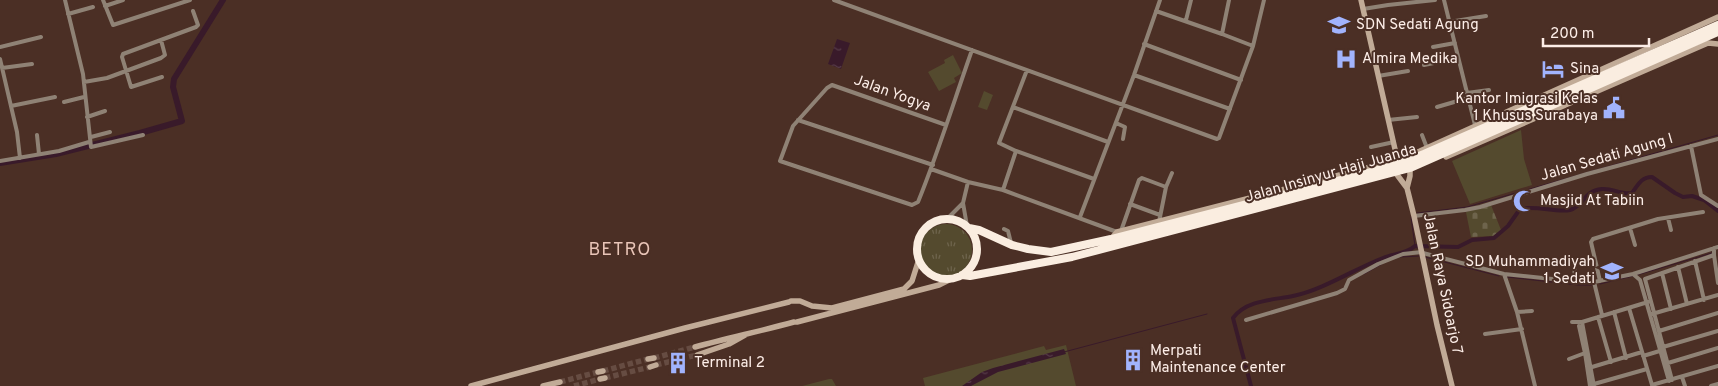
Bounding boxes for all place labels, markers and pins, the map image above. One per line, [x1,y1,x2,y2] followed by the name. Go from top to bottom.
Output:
[1326,12,1352,38] school or university icon: SDN Sedati Agung
[1356,16,1479,35] place label: SDN Sedati Agung
[1333,46,1359,72] hospital icon: Almira Medika
[1362,50,1458,69] place label: Almira Medika
[1540,56,1566,82] hotel icon: Sina
[1570,60,1599,79] place label: Sina
[1455,90,1598,126] place label: Kantor Imigrasi Kelas 1 Khusus Surabaya
[1601,95,1627,121] public building icon: Kantor Imigrasi Kelas 1 Khusus Surabaya
[1511,188,1537,214] mosque icon: Masjid At Tabiin
[1540,192,1644,211] place label: Masjid At Tabiin
[1465,253,1595,289] place label: SD Muhammadiyah 1 Sedati
[1599,258,1625,284] school or university icon: SD Muhammadiyah 1 Sedati
[1150,342,1286,378] place label: Merpati Maintenance Center
[1120,347,1146,373] building icon: Merpati Maintenance Center
[665,350,691,376] building icon: Terminal 2
[694,354,765,373] place label: Terminal 2

